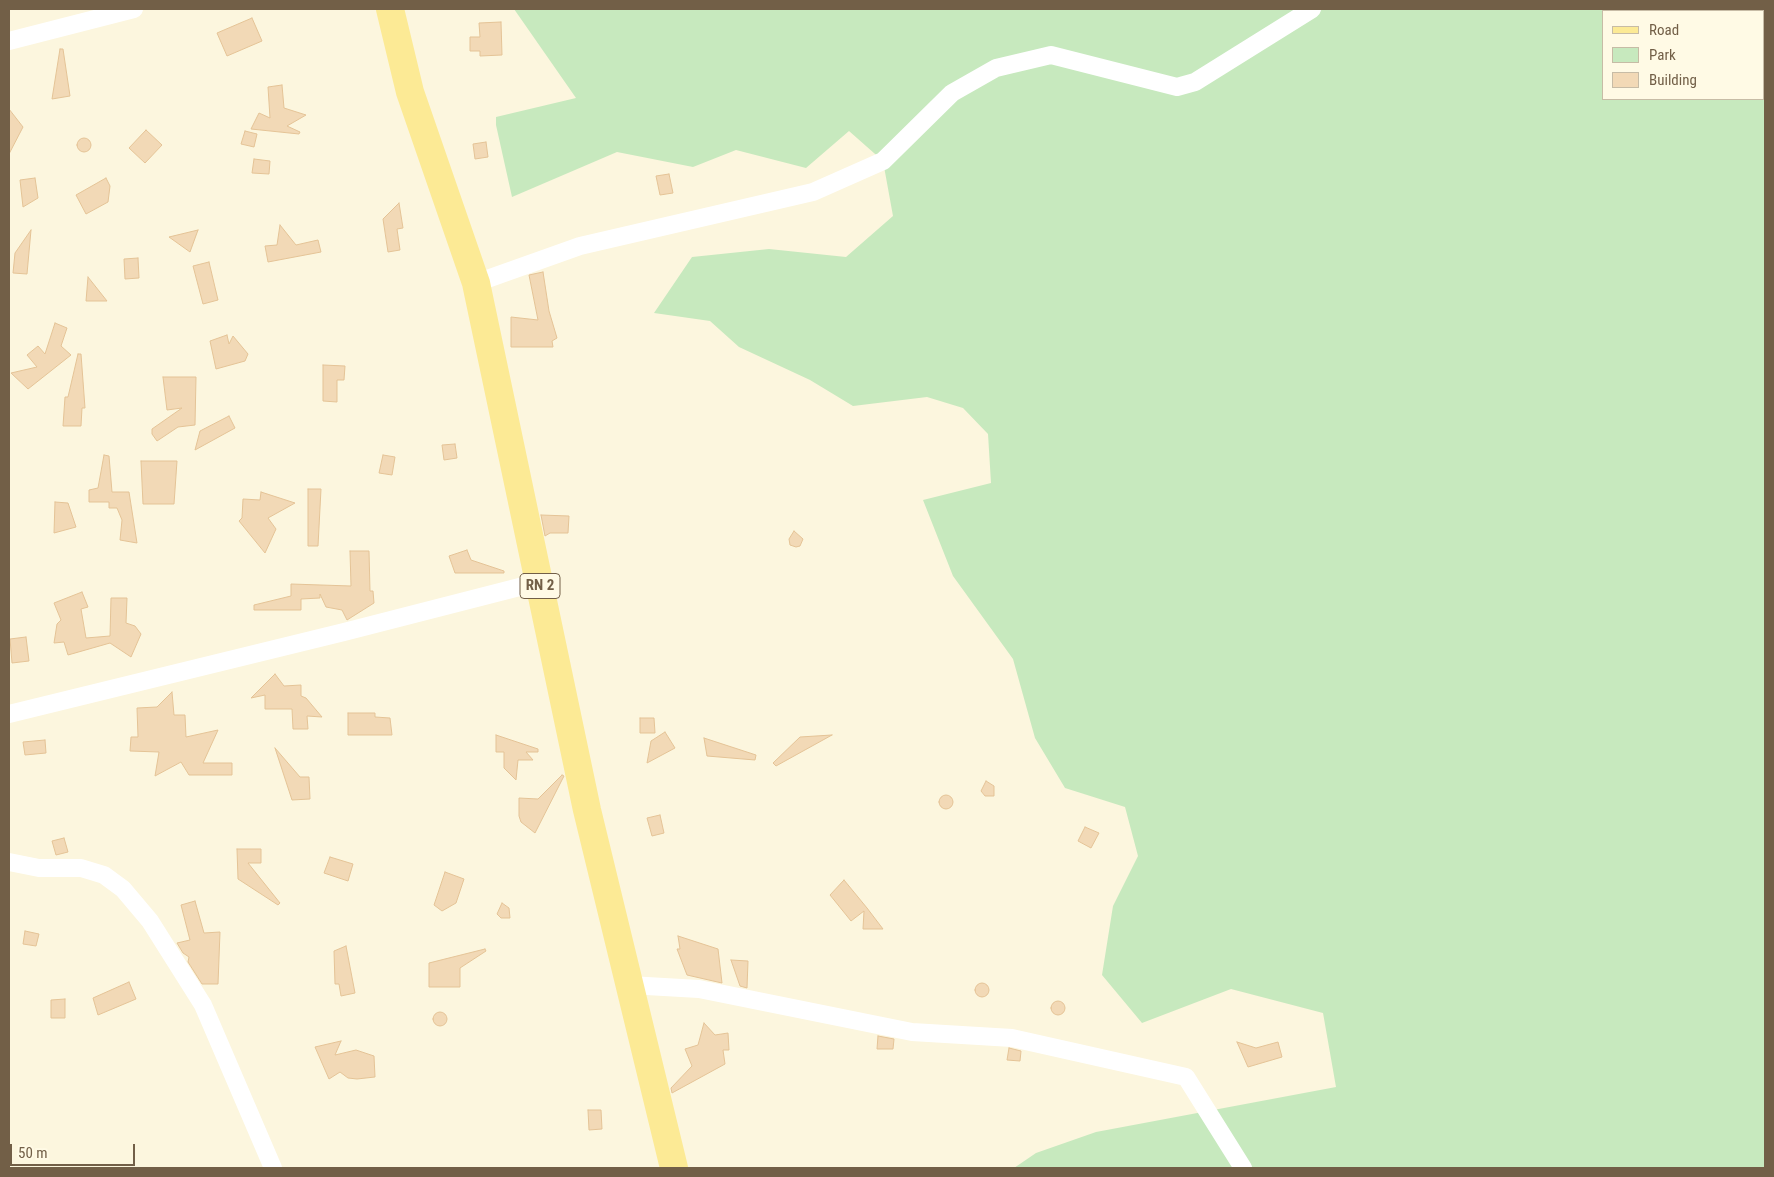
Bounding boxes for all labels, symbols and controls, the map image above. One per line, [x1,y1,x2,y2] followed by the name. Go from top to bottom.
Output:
[1602,10,1764,100] legend
[1649,21,1679,39] text: Road
[1649,46,1676,64] text: Park
[1649,71,1697,89] text: Building
[520,574,560,598] road number: RN 2
[12,1134,138,1166] scale bar
[18,1144,48,1162] text: 50 m

